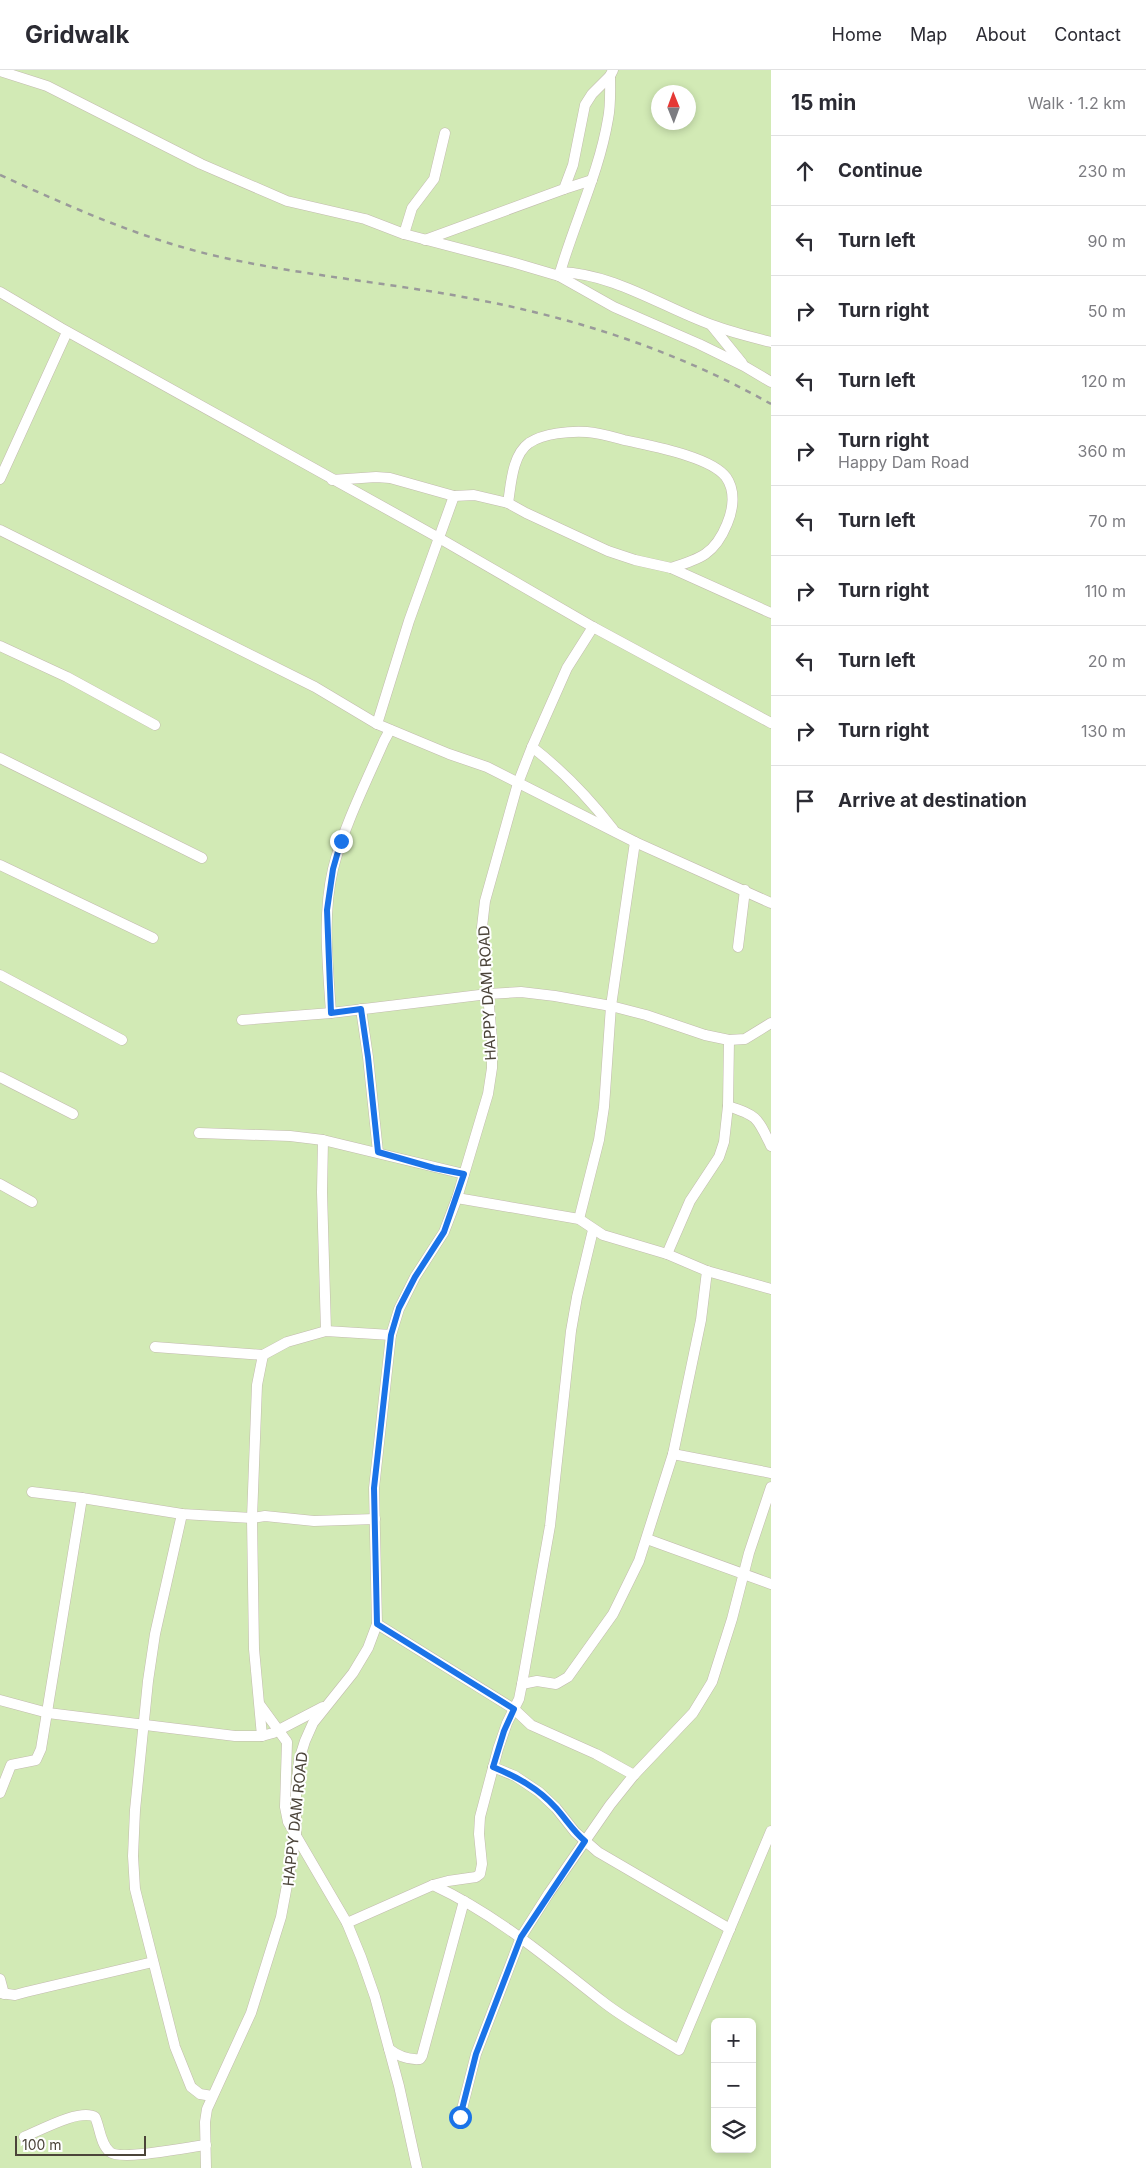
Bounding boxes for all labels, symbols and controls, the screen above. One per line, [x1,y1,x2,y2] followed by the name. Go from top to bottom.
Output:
[25,20,129,49] text: Gridwalk
[832,24,882,45] text: Home
[910,24,947,45] text: Map
[975,24,1026,45] text: About
[1054,24,1121,45] text: Contact
[651,85,696,130] north arrow
[791,90,856,115] text: 15 min
[1028,93,1126,113] text: Walk · 1.2 km
[791,157,819,185] icon: ahead
[838,159,923,182] text: Continue
[1078,161,1126,181] text: 230 m
[791,227,819,255] icon: left
[838,229,916,252] text: Turn left
[1087,231,1126,251] text: 90 m
[791,297,819,325] icon: right
[838,299,929,322] text: Turn right
[1088,301,1126,321] text: 50 m
[791,367,819,395] icon: left
[838,369,916,392] text: Turn left
[1081,371,1126,391] text: 120 m
[838,429,929,452] text: Turn right
[791,437,819,465] icon: right
[1078,441,1126,461] text: 360 m
[838,452,969,472] text: Happy Dam Road
[791,507,819,535] icon: left
[838,509,916,532] text: Turn left
[1089,511,1126,531] text: 70 m
[791,577,819,605] icon: right
[838,579,929,602] text: Turn right
[1084,581,1126,601] text: 110 m
[791,647,819,675] icon: left
[838,649,916,672] text: Turn left
[1088,651,1126,671] text: 20 m
[791,717,819,745] icon: right
[838,719,929,742] text: Turn right
[1081,721,1126,741] text: 130 m
[791,787,819,815] icon: arrive
[838,789,1027,812] text: Arrive at destination
[330,830,353,853] route end
[474,925,500,1061] street label: HAPPY DAM ROAD
[278,1751,312,1887] street label: HAPPY DAM ROAD
[711,2018,756,2153] map controls
[711,2018,756,2063] button: +
[711,2063,756,2108] button: −
[449,2106,472,2129] route start
[711,2108,756,2153] button: layers
[15,2133,146,2156] scale bar
[22,2136,62,2153] text: 100 m

